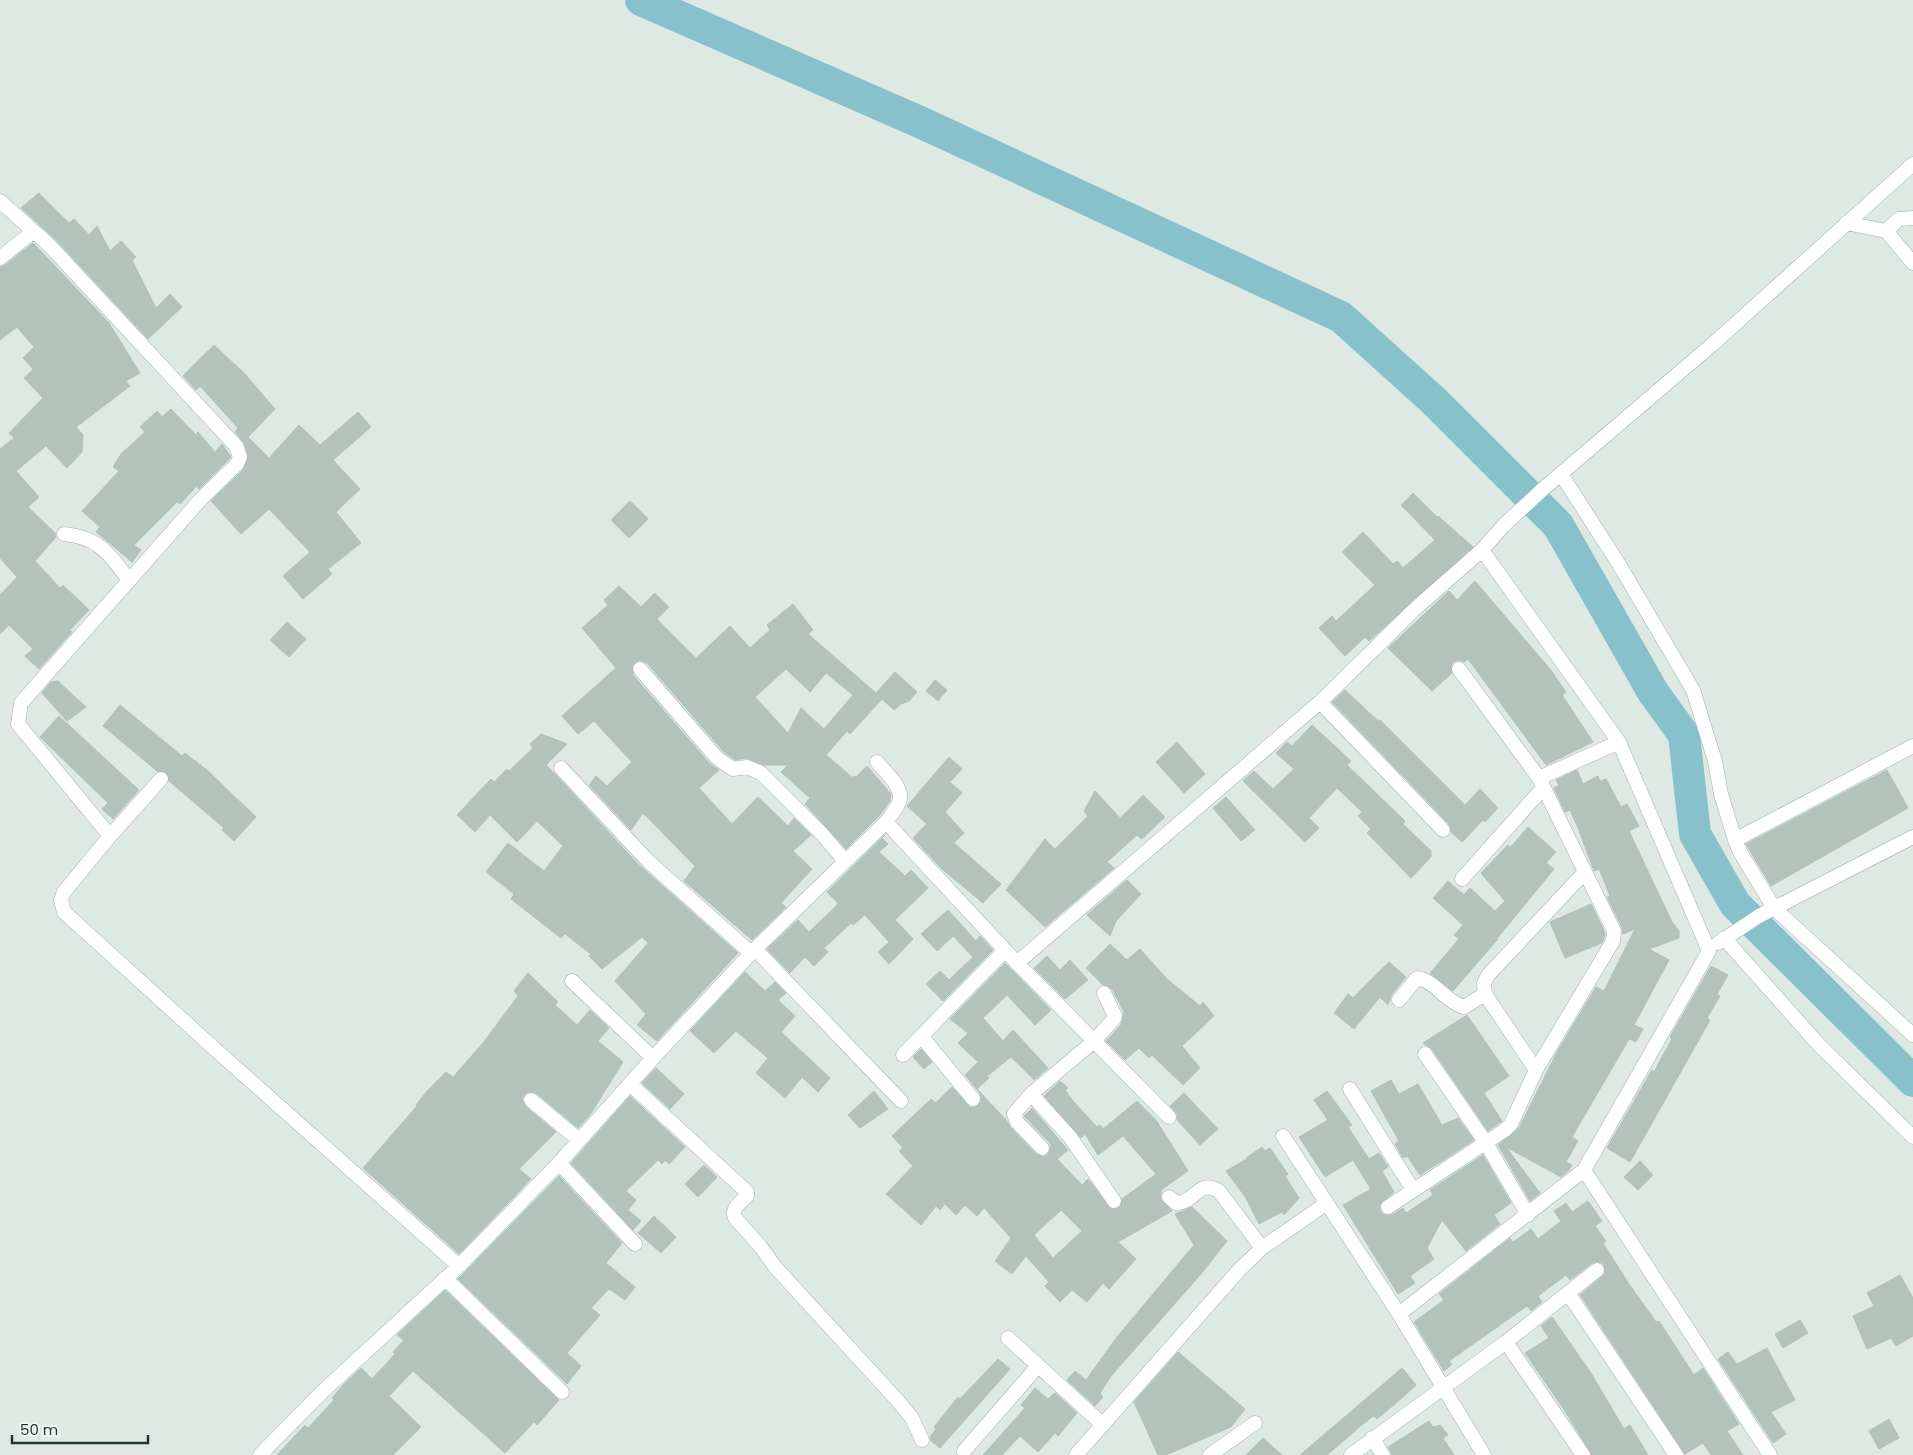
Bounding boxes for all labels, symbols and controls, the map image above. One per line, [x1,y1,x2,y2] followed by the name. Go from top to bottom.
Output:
[12,1412,149,1444] scale bar
[20,1419,58,1440] text: 50 m

